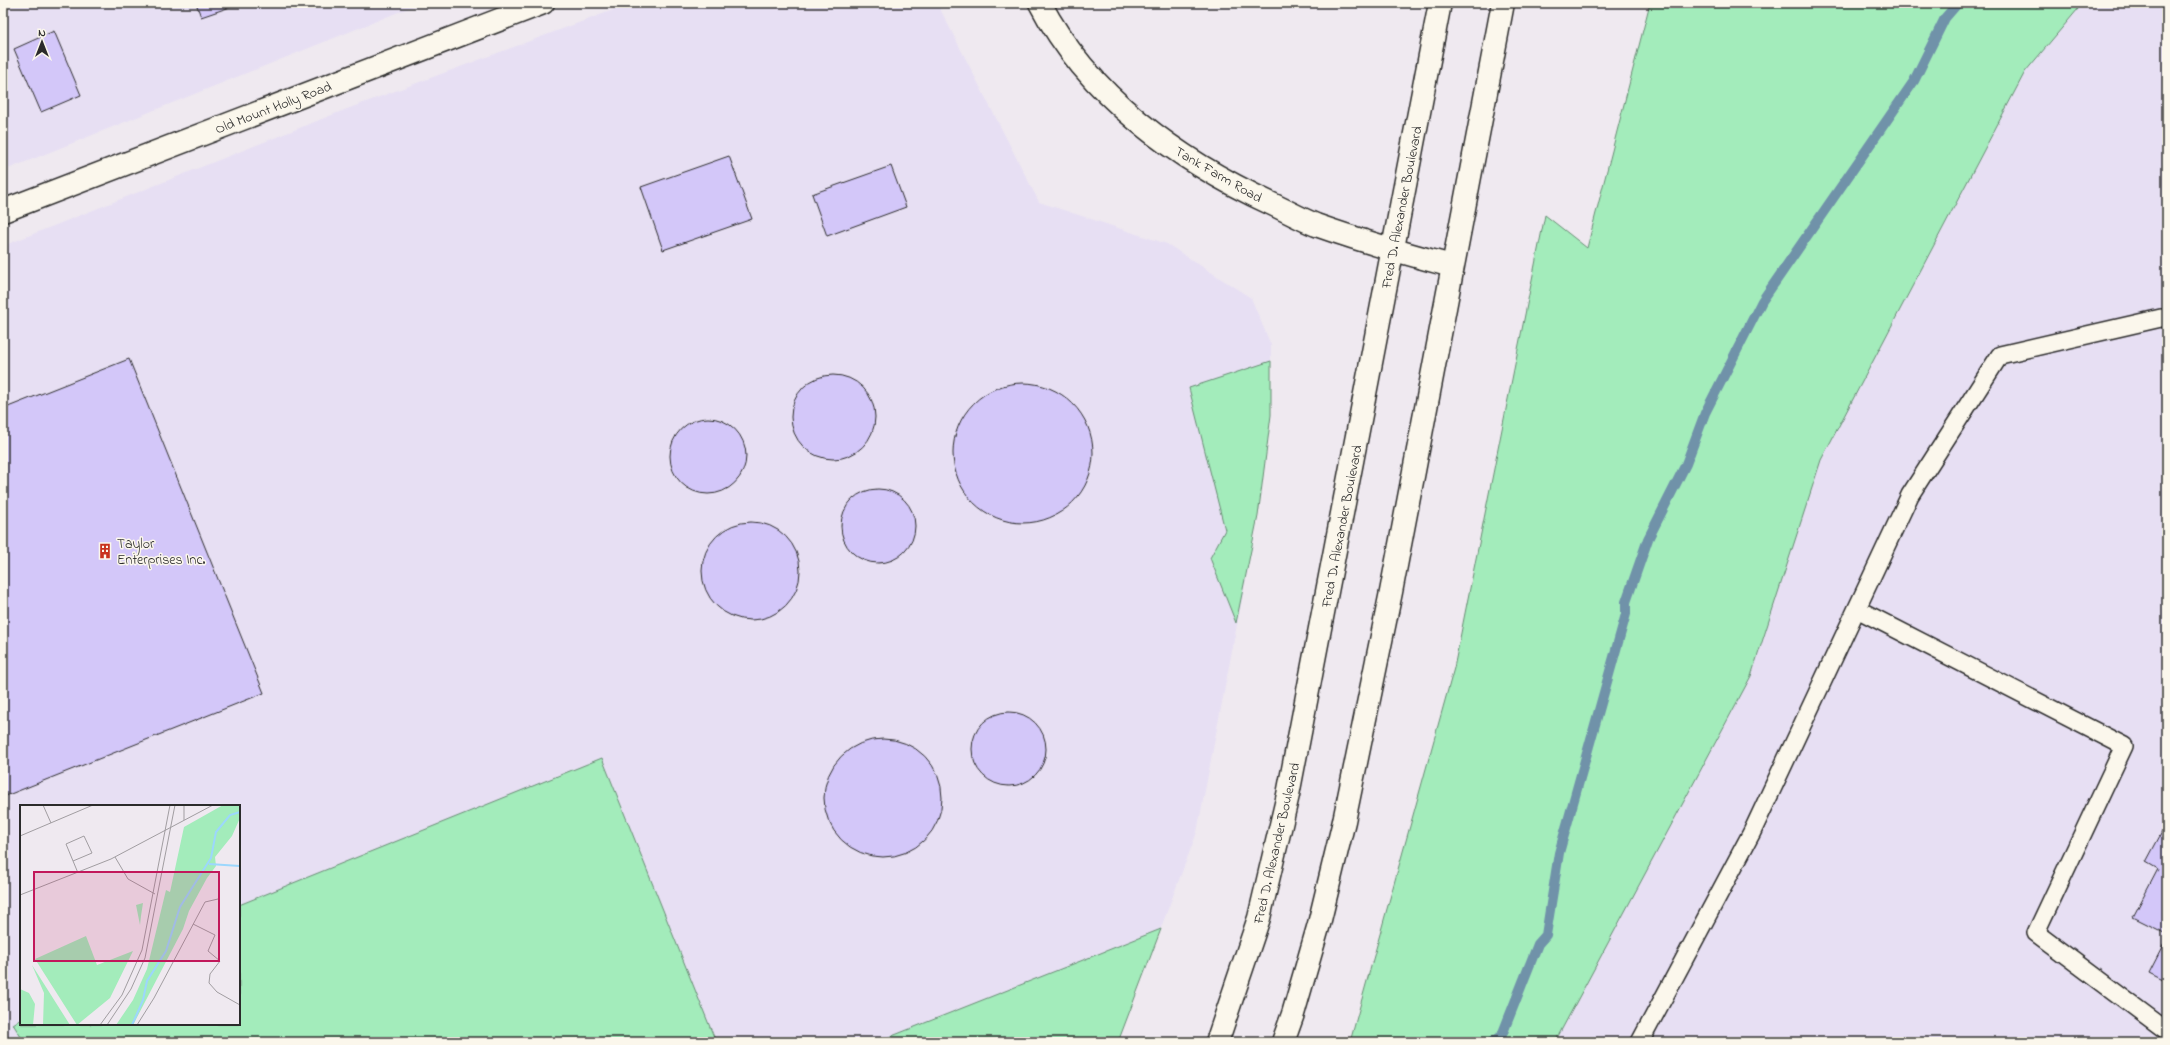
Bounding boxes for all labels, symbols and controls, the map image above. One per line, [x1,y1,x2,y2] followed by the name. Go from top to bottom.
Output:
[22,22,62,62] north arrow
[38,25,46,41] text: N
[212,76,335,141] street label: Old Mount Holly Road
[1376,124,1429,291] street label: Fred D. Alexander Boulevard
[1171,142,1266,209] street label: Tank Farm Road
[1316,443,1369,610] street label: Fred D. Alexander Boulevard
[117,534,206,571] place label: Taylor Enterprises Inc.
[96,542,114,560] building icon: Taylor Enterprises Inc.
[1248,760,1306,927] street label: Fred D. Alexander Boulevard
[20,805,240,1025] inset map

